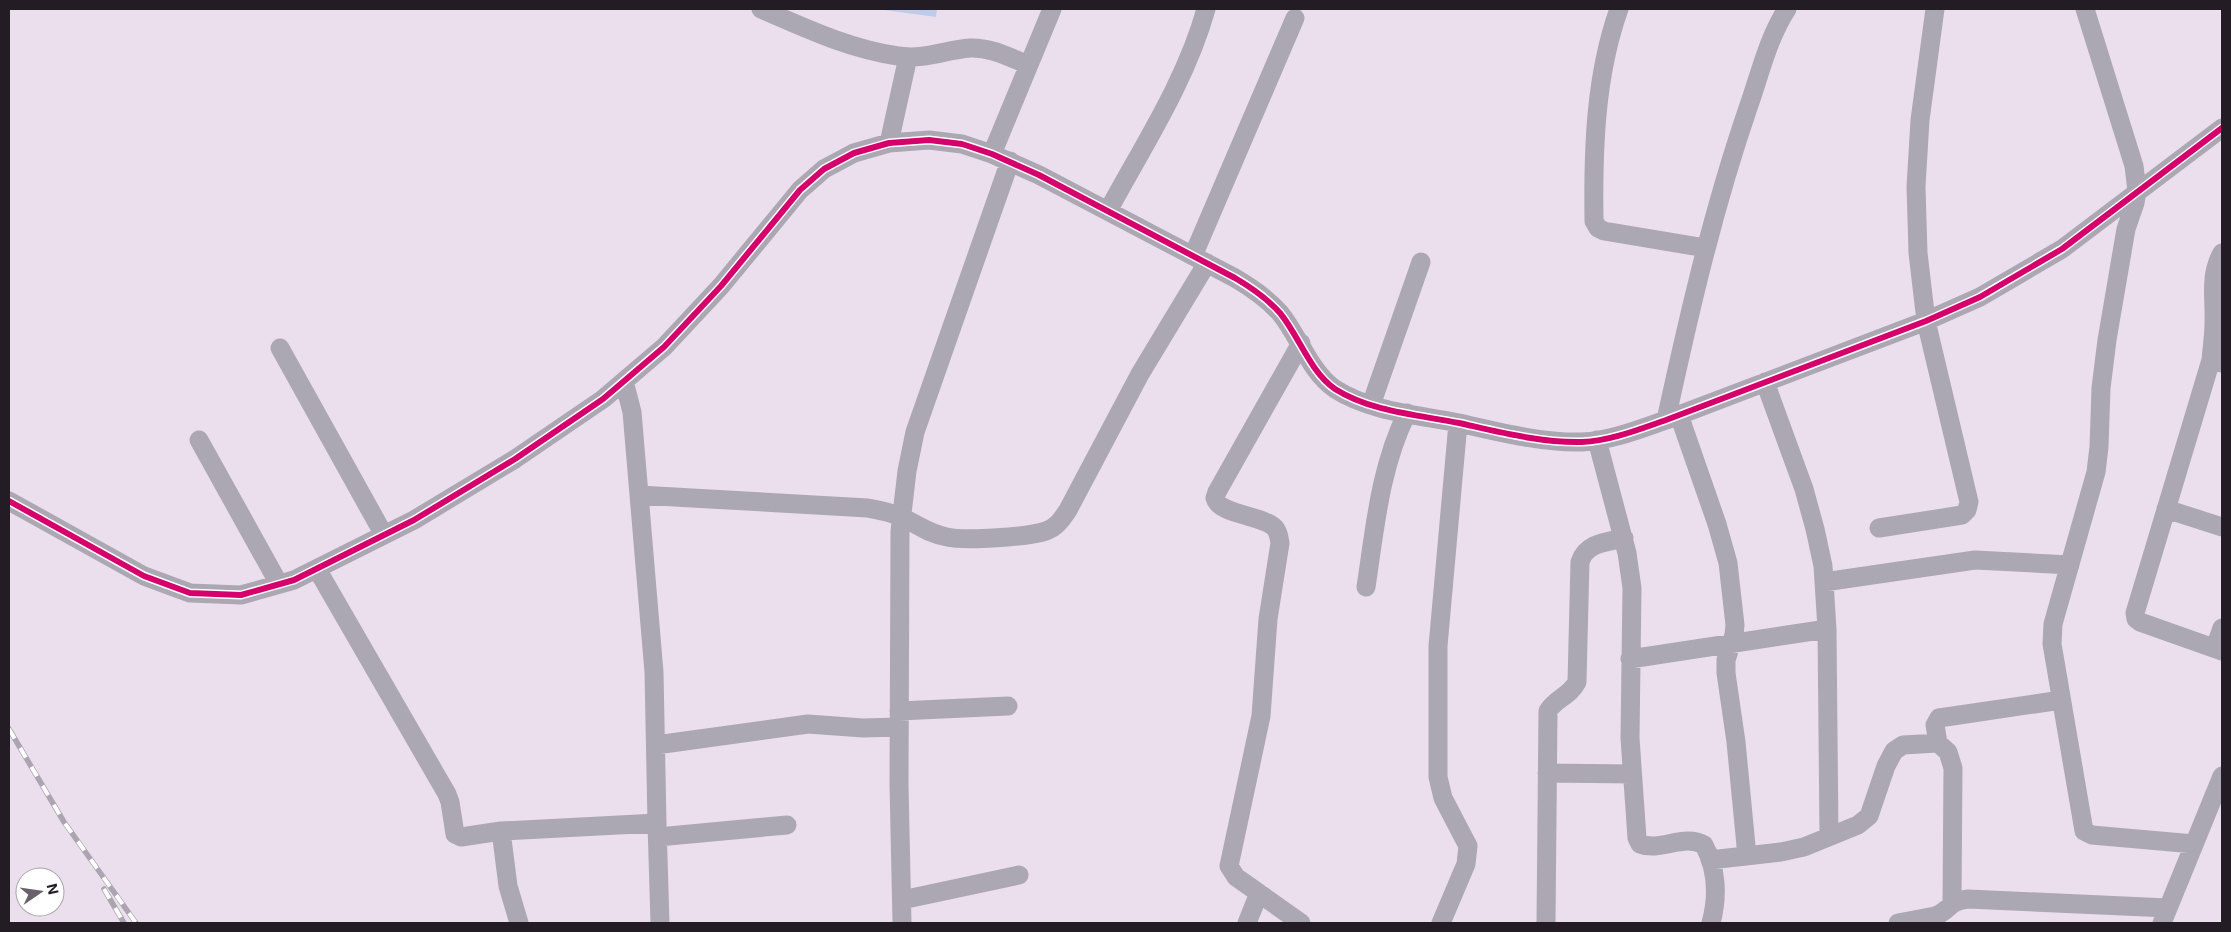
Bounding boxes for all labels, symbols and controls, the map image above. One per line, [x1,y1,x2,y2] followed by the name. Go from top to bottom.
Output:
[15,867,65,917] north arrow
[44,882,63,896] text: N

